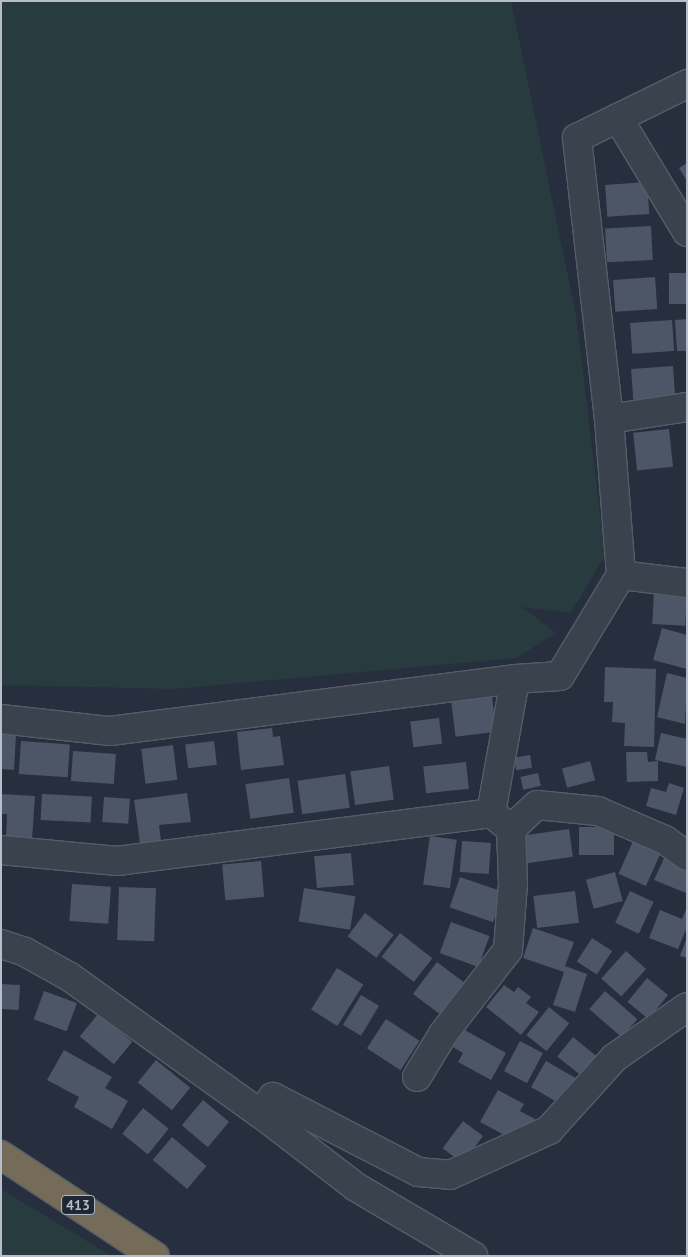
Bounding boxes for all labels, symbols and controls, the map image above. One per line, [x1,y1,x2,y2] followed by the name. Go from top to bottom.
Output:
[60,1194,96,1216] road number: 413

